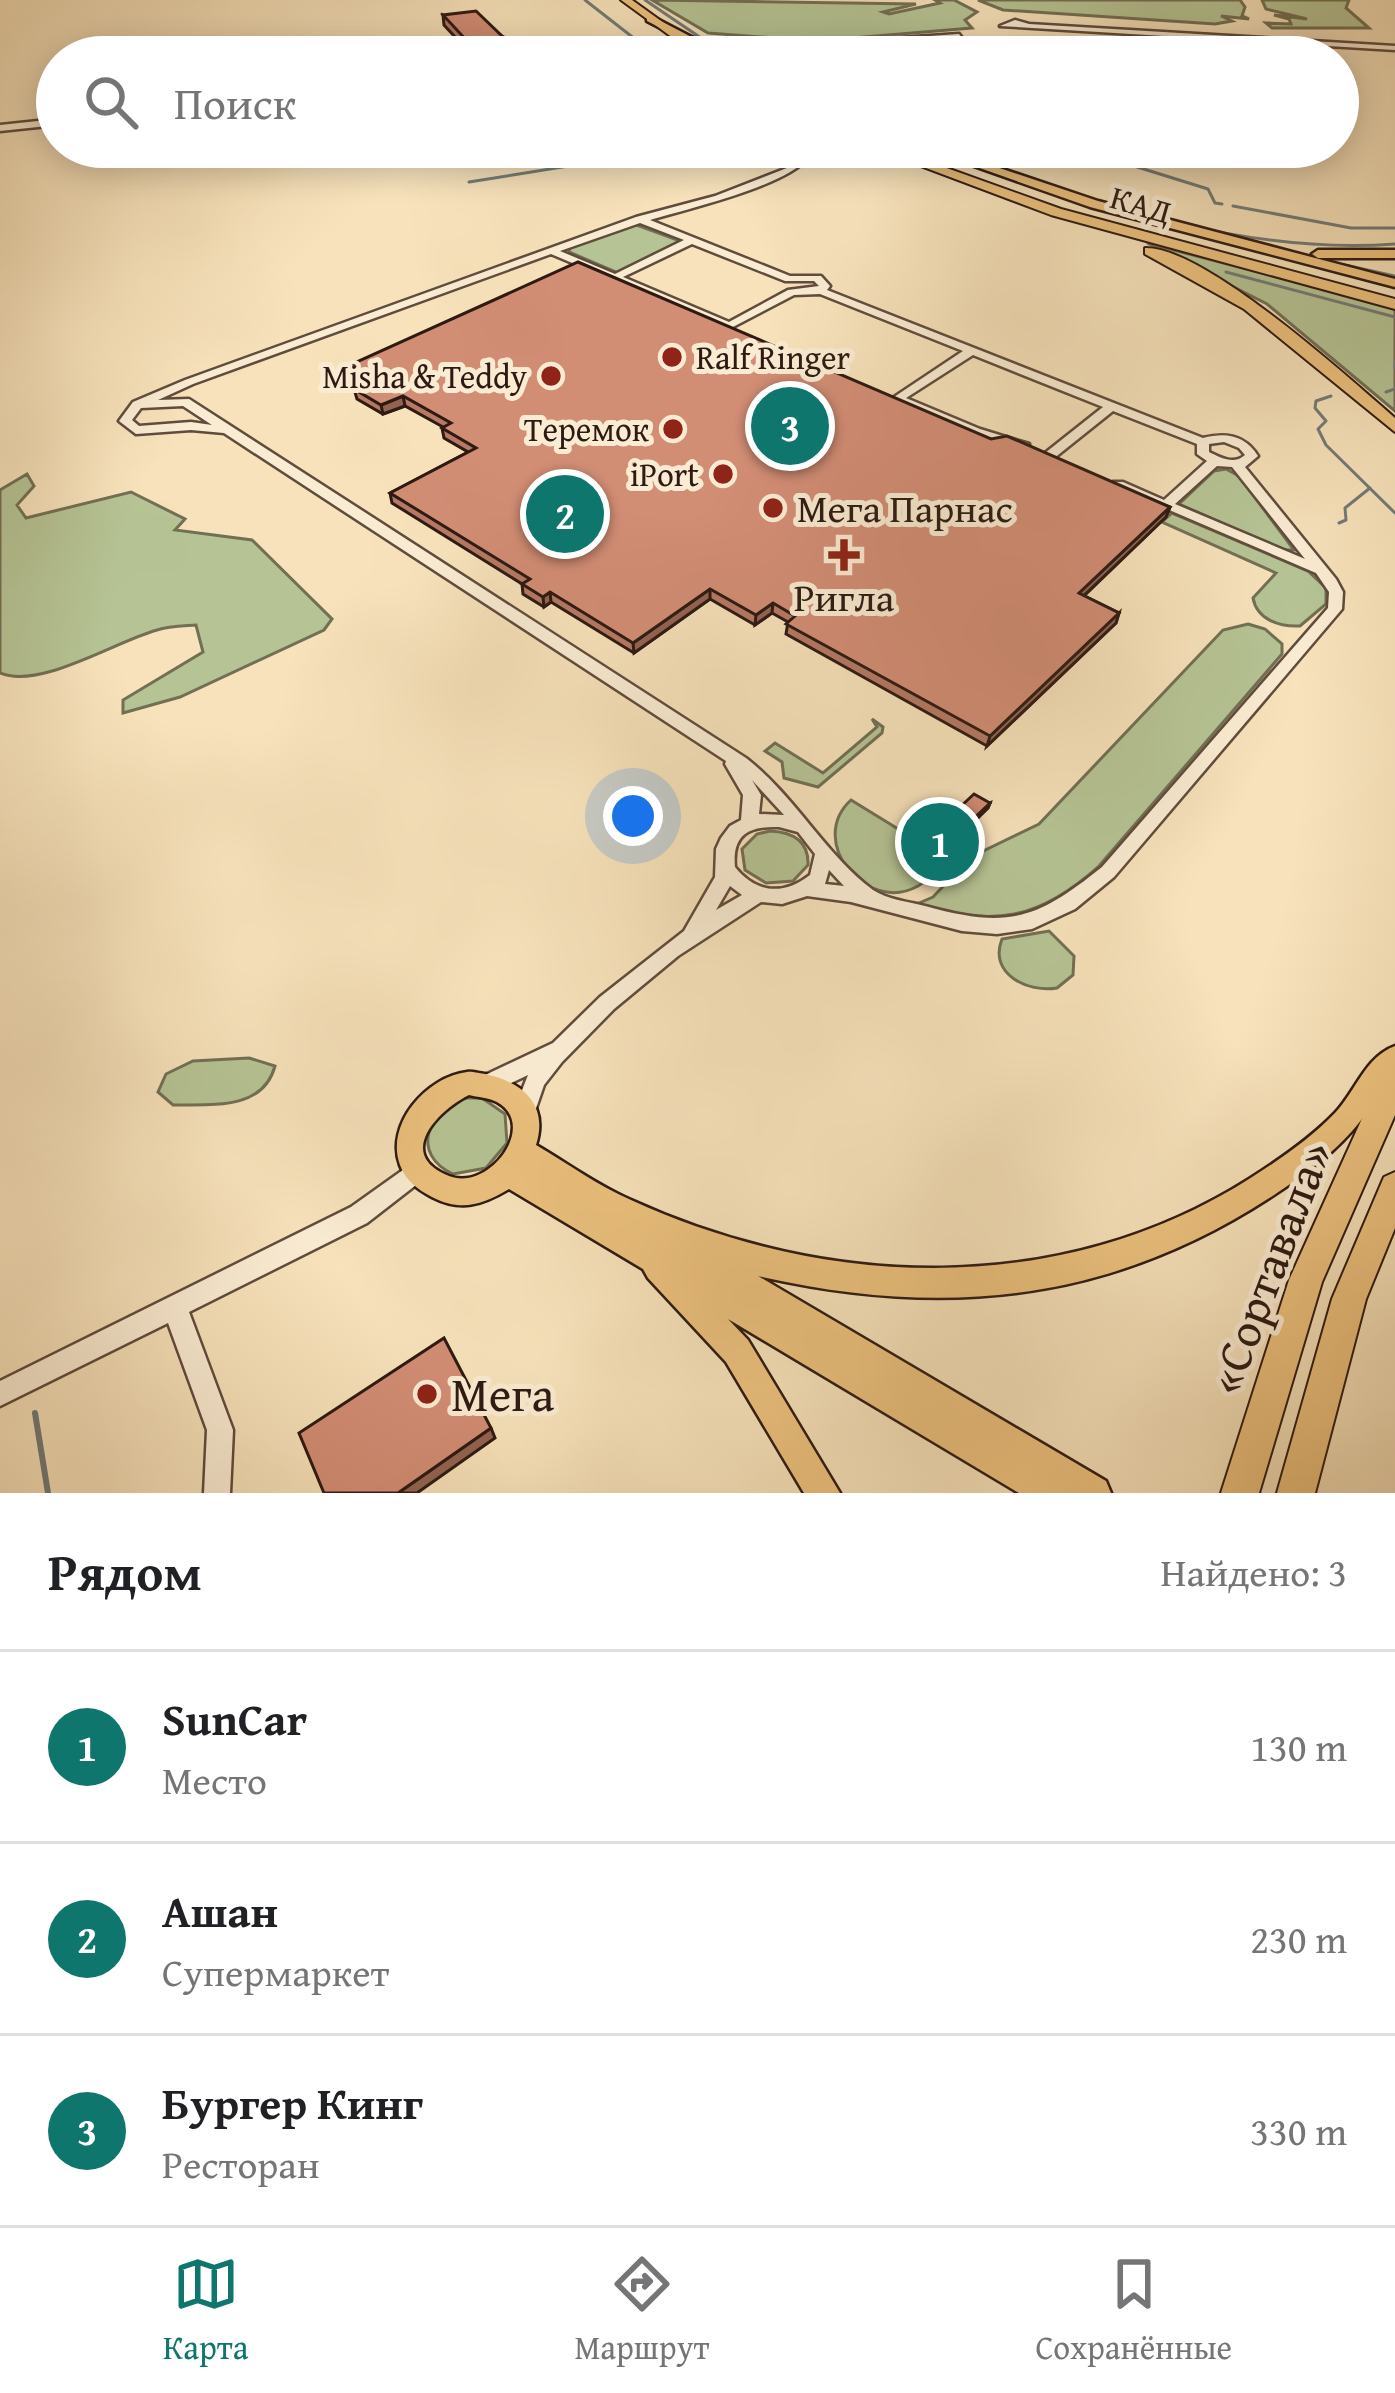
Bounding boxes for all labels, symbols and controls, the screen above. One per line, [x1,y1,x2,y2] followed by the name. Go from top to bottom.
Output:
[36,36,1359,168] search box
[78,69,144,135] icon: search
[174,70,296,135] text: Поиск
[1105,172,1177,236] street label: КАД
[696,333,850,381] place label: Ralf Ringer
[659,344,685,370] marker: Ralf Ringer
[322,352,528,400] place label: Misha & Teddy
[538,363,564,389] marker: Misha & Teddy
[751,381,829,471] pin: 3
[524,405,650,453] place label: Теремок
[660,416,686,442] marker: Теремок
[630,450,699,498] place label: iPort
[710,461,736,487] marker: iPort
[526,469,604,559] pin: 2
[797,479,1013,536] place label: Мега Парнас
[760,495,786,521] marker: Мега Парнас
[831,542,857,568] marker: Ригла
[794,568,895,625] place label: Ригла
[603,786,663,846] your location
[901,797,979,887] pin: 1
[1188,1130,1349,1404] street label: «Сортавала»
[451,1358,555,1429] place label: Мега
[414,1381,440,1407] marker: Мега
[48,1534,202,1609] text: Рядом
[1160,1543,1347,1600] text: Найдено: 3
[162,1686,307,1751] text: SunCar
[77,1718,97,1775] text: 1
[1250,1718,1347,1775] text: 130 m
[162,1751,267,1808] text: Место
[162,1878,278,1943] text: Ашан
[77,1910,97,1967] text: 2
[1250,1910,1347,1967] text: 230 m
[162,1943,389,2000] text: Супермаркет
[162,2070,423,2135] text: Бургер Кинг
[77,2102,97,2159] text: 3
[1250,2102,1347,2159] text: 330 m
[162,2135,320,2192] text: Ресторан
[163,2251,248,2371] tab: Карта
[574,2251,709,2371] tab: Маршрут
[1035,2251,1232,2371] tab: Сохранённые

